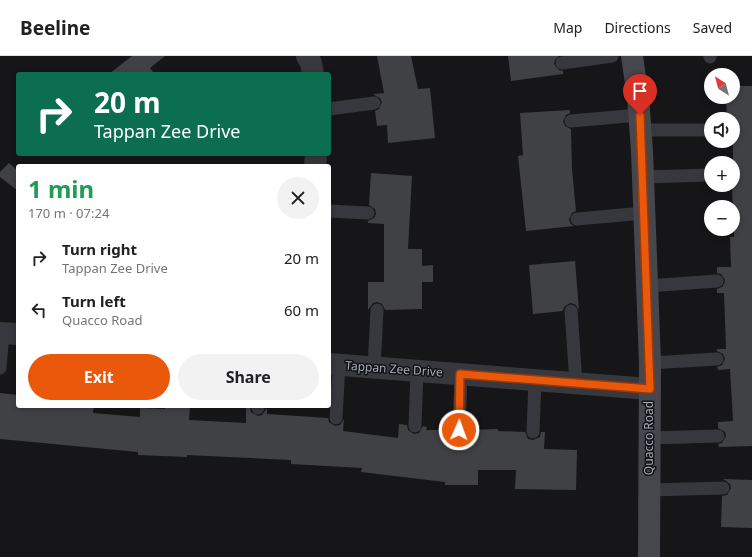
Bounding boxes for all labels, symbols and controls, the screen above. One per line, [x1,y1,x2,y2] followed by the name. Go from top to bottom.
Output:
[20,15,90,41] text: Beeline
[553,18,582,37] text: Map
[604,18,671,37] text: Directions
[693,18,732,37] text: Saved
[704,68,740,104] north arrow
[704,68,740,236] map controls
[623,74,657,115] pin
[629,80,651,102] icon: arrive
[94,83,161,121] text: 20 m
[28,88,80,140] icon: right
[704,112,740,148] button: sound
[94,119,241,143] text: Tappan Zee Drive
[704,156,740,192] button: +
[28,172,94,205] text: 1 min
[277,177,319,219] button: close
[704,200,740,236] button: −
[28,204,109,222] text: 170 m · 07:24
[62,239,137,259] text: Turn right
[28,247,50,269] icon: right
[284,248,319,268] text: 20 m
[62,259,168,277] text: Tappan Zee Drive
[62,291,126,311] text: Turn left
[28,299,50,321] icon: left
[284,300,319,320] text: 60 m
[62,311,142,329] text: Quacco Road
[28,354,170,400] button: Exit
[178,354,319,400] button: Share
[345,357,444,380] street label: Tappan Zee Drive
[640,401,657,475] street label: Quacco Road
[438,409,480,451] position arrow

